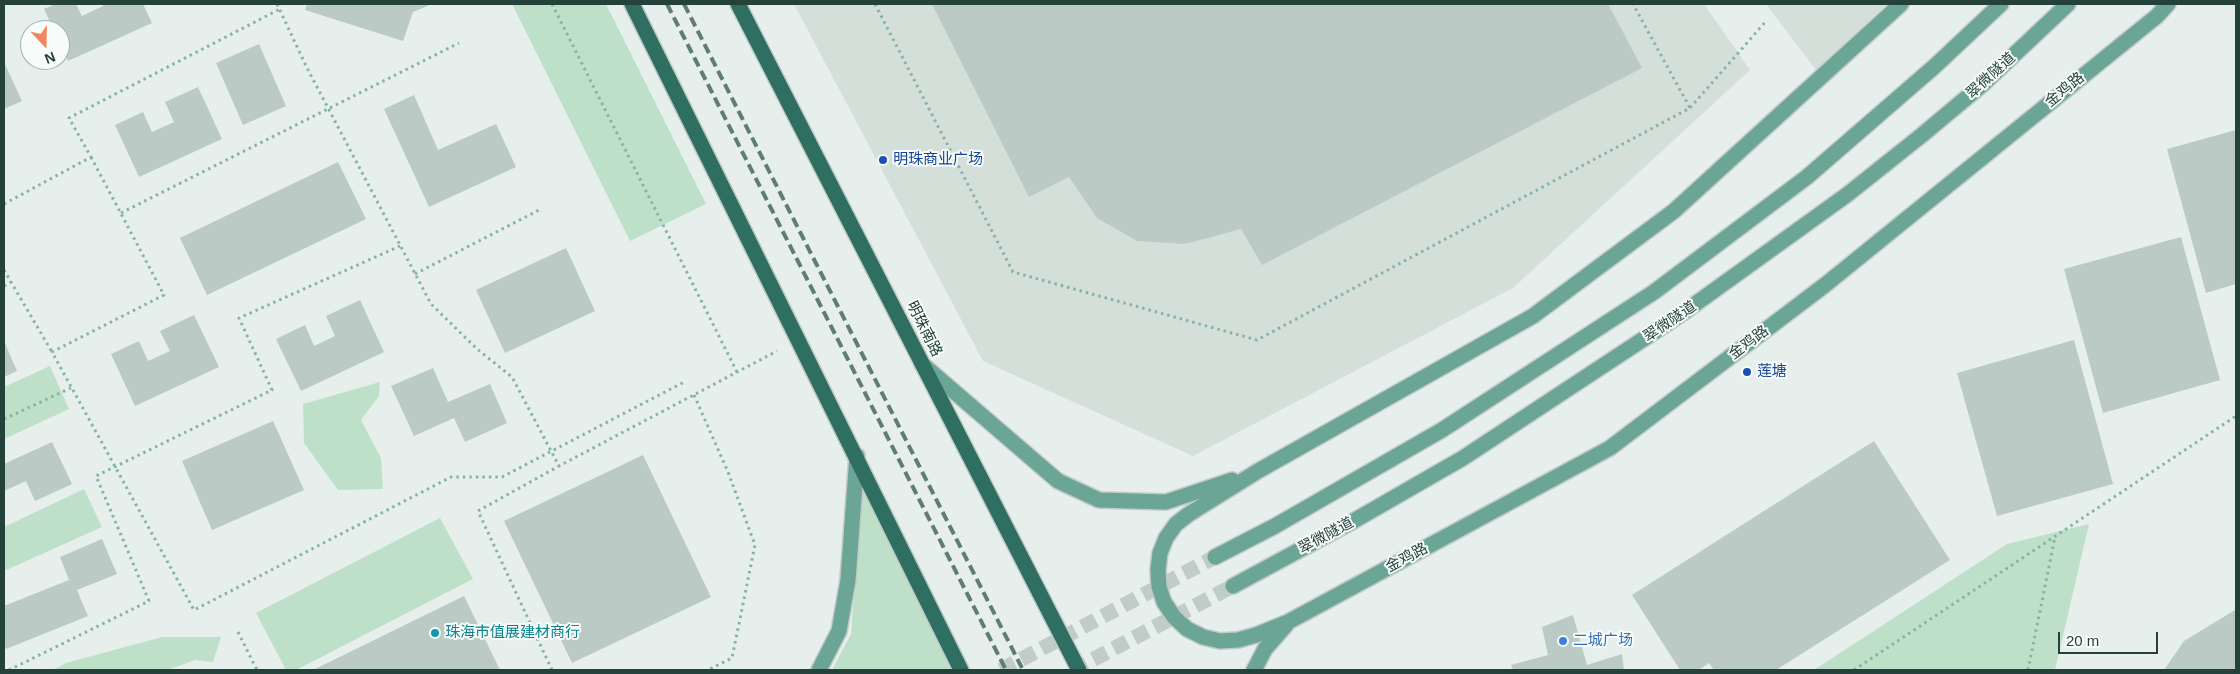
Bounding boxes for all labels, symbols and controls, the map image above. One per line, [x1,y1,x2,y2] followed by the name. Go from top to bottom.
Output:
[20,20,70,70] north arrow
[42,49,58,67] text: N
[1963,49,2019,103] street label: 翠微隧道
[2042,69,2088,111] street label: 金鸡路
[893,151,983,169] place label: 明珠商业广场
[877,154,889,166] marker: 明珠商业广场
[902,298,946,360] street label: 明珠南路
[1640,298,1700,346] street label: 翠微隧道
[1726,322,1772,364] street label: 金鸡路
[1757,363,1787,381] place label: 莲塘
[1741,366,1753,378] marker: 莲塘
[1295,514,1357,558] street label: 翠微隧道
[1383,539,1431,577] street label: 金鸡路
[2060,622,2160,654] scale bar
[445,624,580,642] place label: 珠海市值展建材商行
[429,627,441,639] marker: 珠海市值展建材商行
[1573,632,1633,650] place label: 二城广场
[2066,632,2099,649] text: 20 m
[1557,635,1569,647] marker: 二城广场

